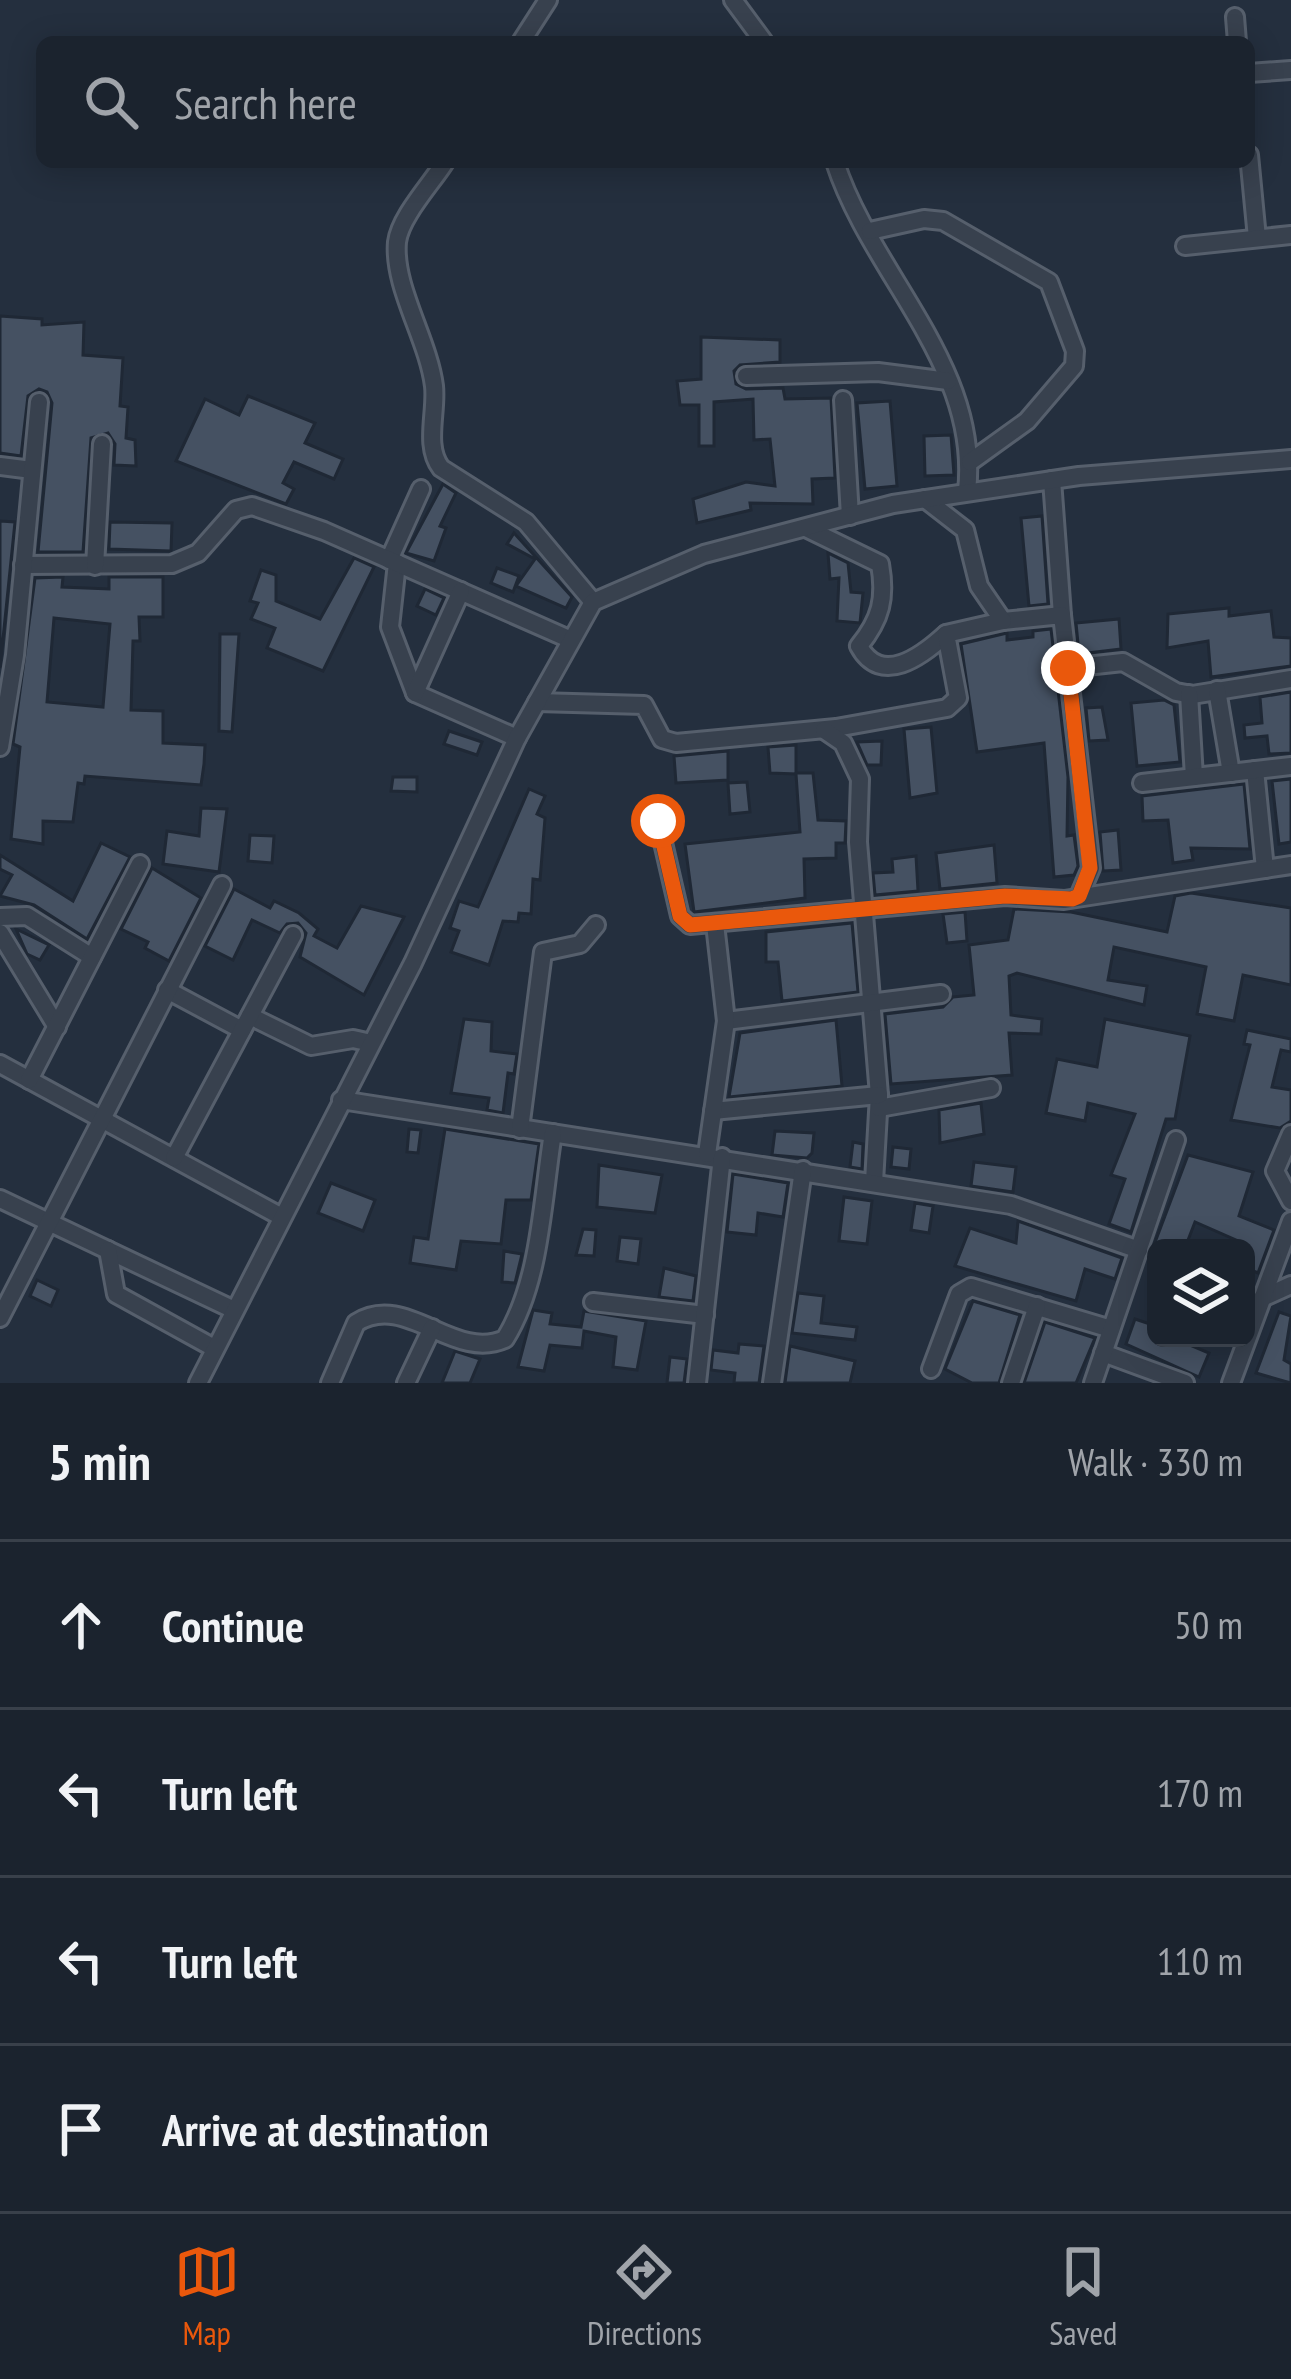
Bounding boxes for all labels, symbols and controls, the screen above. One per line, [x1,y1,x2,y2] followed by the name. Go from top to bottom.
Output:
[36,36,1255,168] search box
[78,69,144,135] icon: search
[174,73,357,131] text: Search here
[1041,641,1095,695] route end
[631,794,685,848] route start
[1147,1239,1255,1347] map controls
[1147,1239,1255,1347] button: layers
[48,1428,151,1494] text: 5 min
[1068,1436,1243,1487] text: Walk · 330 m
[48,1592,114,1658] icon: ahead
[162,1596,304,1654] text: Continue
[1174,1599,1243,1650] text: 50 m
[48,1760,114,1826] icon: left
[162,1764,297,1822] text: Turn left
[1157,1767,1243,1818] text: 170 m
[48,1928,114,1994] icon: left
[162,1932,297,1990] text: Turn left
[1157,1935,1243,1986] text: 110 m
[48,2096,114,2162] icon: arrive
[162,2100,489,2158] text: Arrive at destination
[174,2239,240,2354] tab: Map
[587,2239,702,2354] tab: Directions
[1049,2239,1117,2354] tab: Saved

